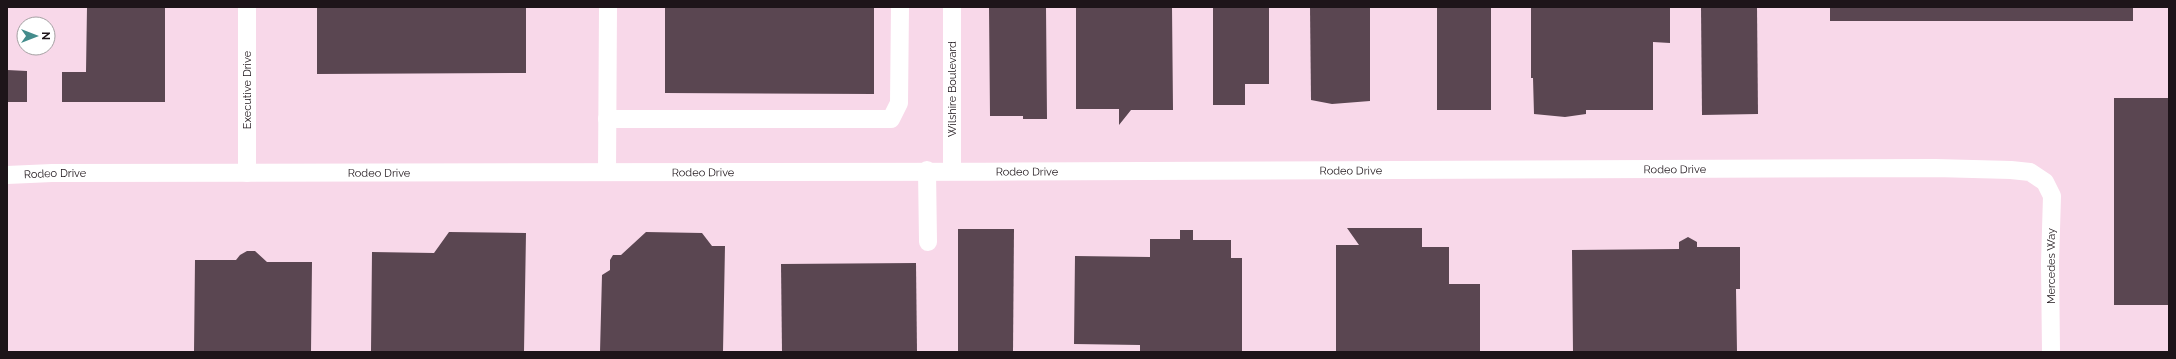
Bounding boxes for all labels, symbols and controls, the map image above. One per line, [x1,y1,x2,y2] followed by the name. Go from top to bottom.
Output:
[16,16,56,56] north arrow
[39,32,52,40] text: N
[946,41,959,137] street label: Wilshire Boulevard
[241,50,254,129] street label: Executive Drive
[1644,163,1707,176] street label: Rodeo Drive
[1320,164,1383,177] street label: Rodeo Drive
[996,165,1059,178] street label: Rodeo Drive
[23,166,87,181] street label: Rodeo Drive
[348,166,411,179] street label: Rodeo Drive
[672,166,735,179] street label: Rodeo Drive
[2045,228,2058,304] street label: Mercedes Way

